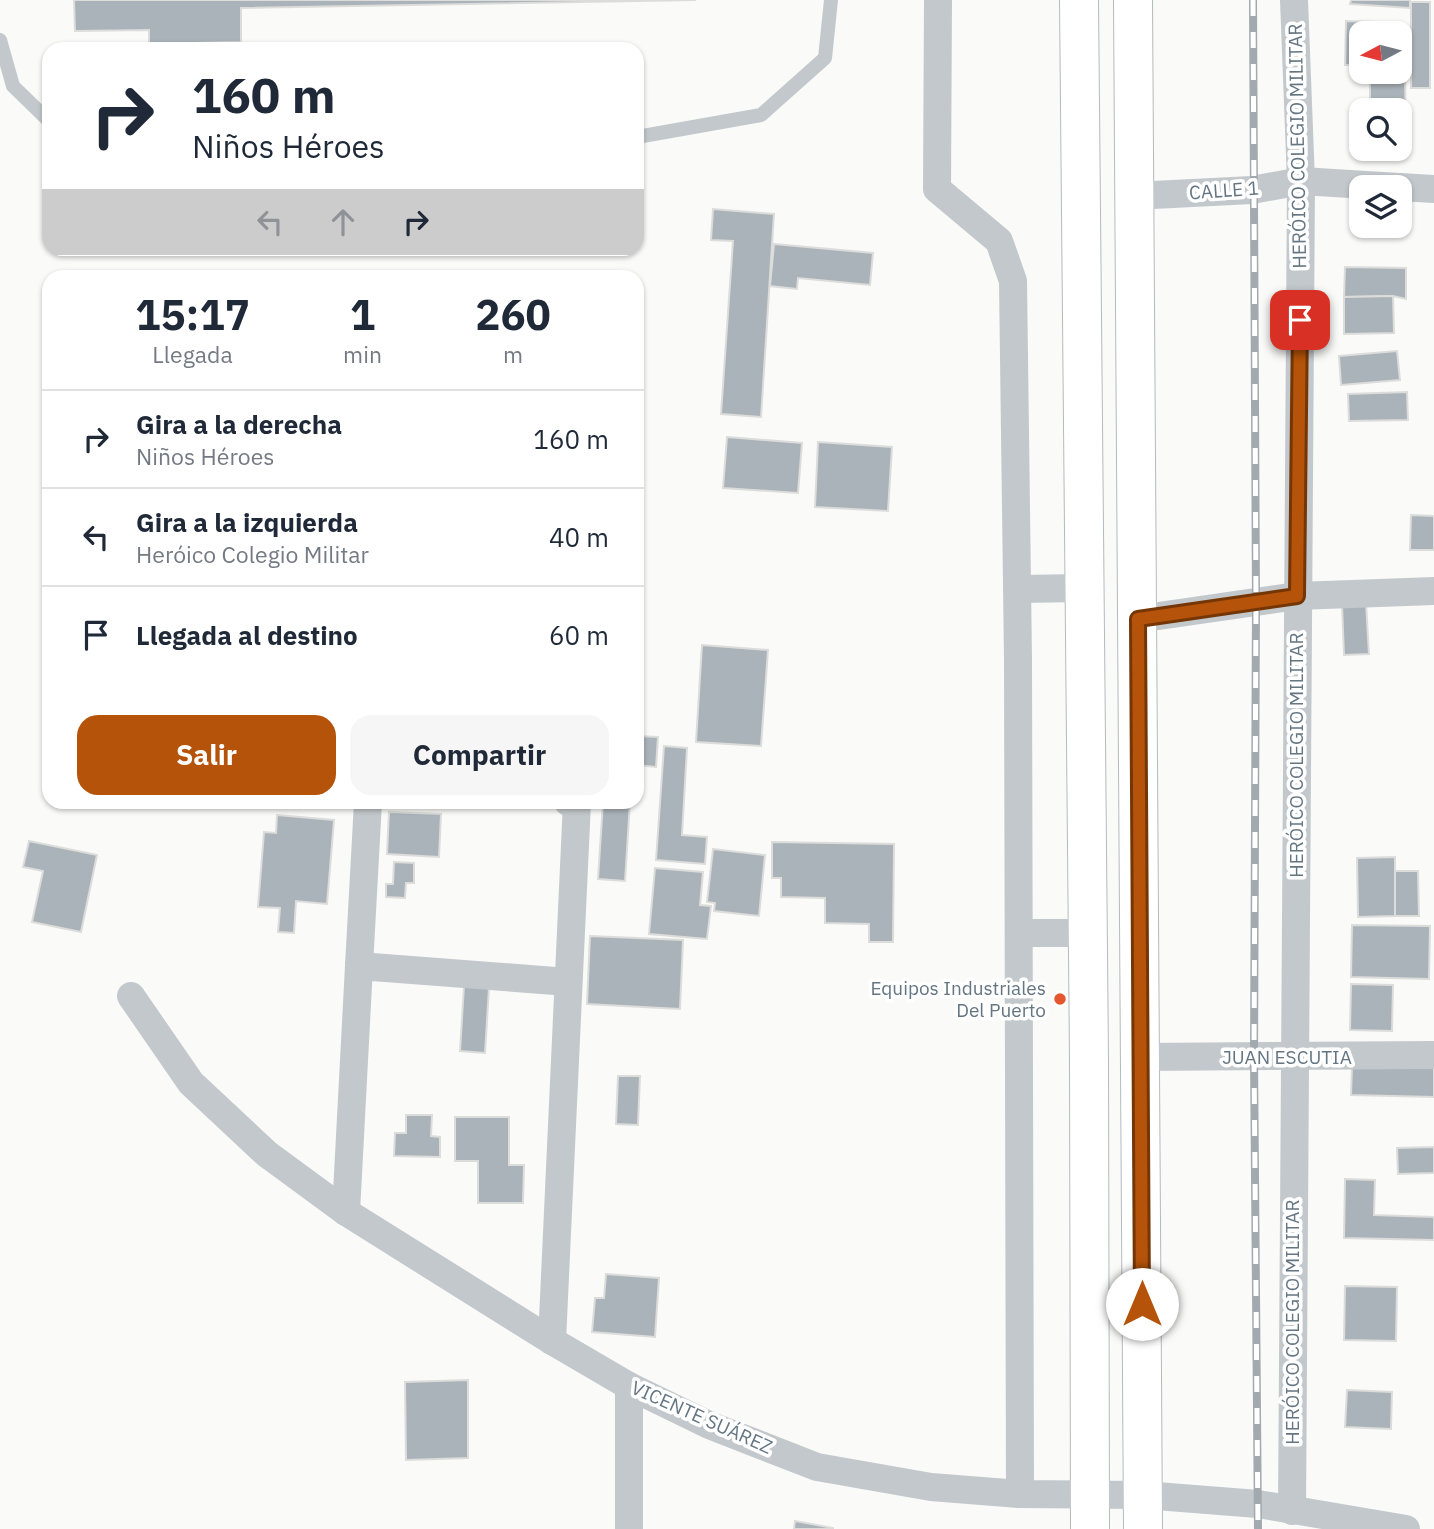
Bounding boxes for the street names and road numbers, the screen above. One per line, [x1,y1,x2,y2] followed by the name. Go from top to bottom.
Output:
[1283,23,1311,269] street label: HERÓICO COLEGIO MILITAR
[1188,176,1260,204] street label: CALLE 1
[1284,632,1308,878] street label: HERÓICO COLEGIO MILITAR
[1222,1045,1352,1069] street label: JUAN ESCUTIA
[1280,1199,1304,1445] street label: HERÓICO COLEGIO MILITAR
[628,1375,776,1459] street label: VICENTE SUÁREZ

